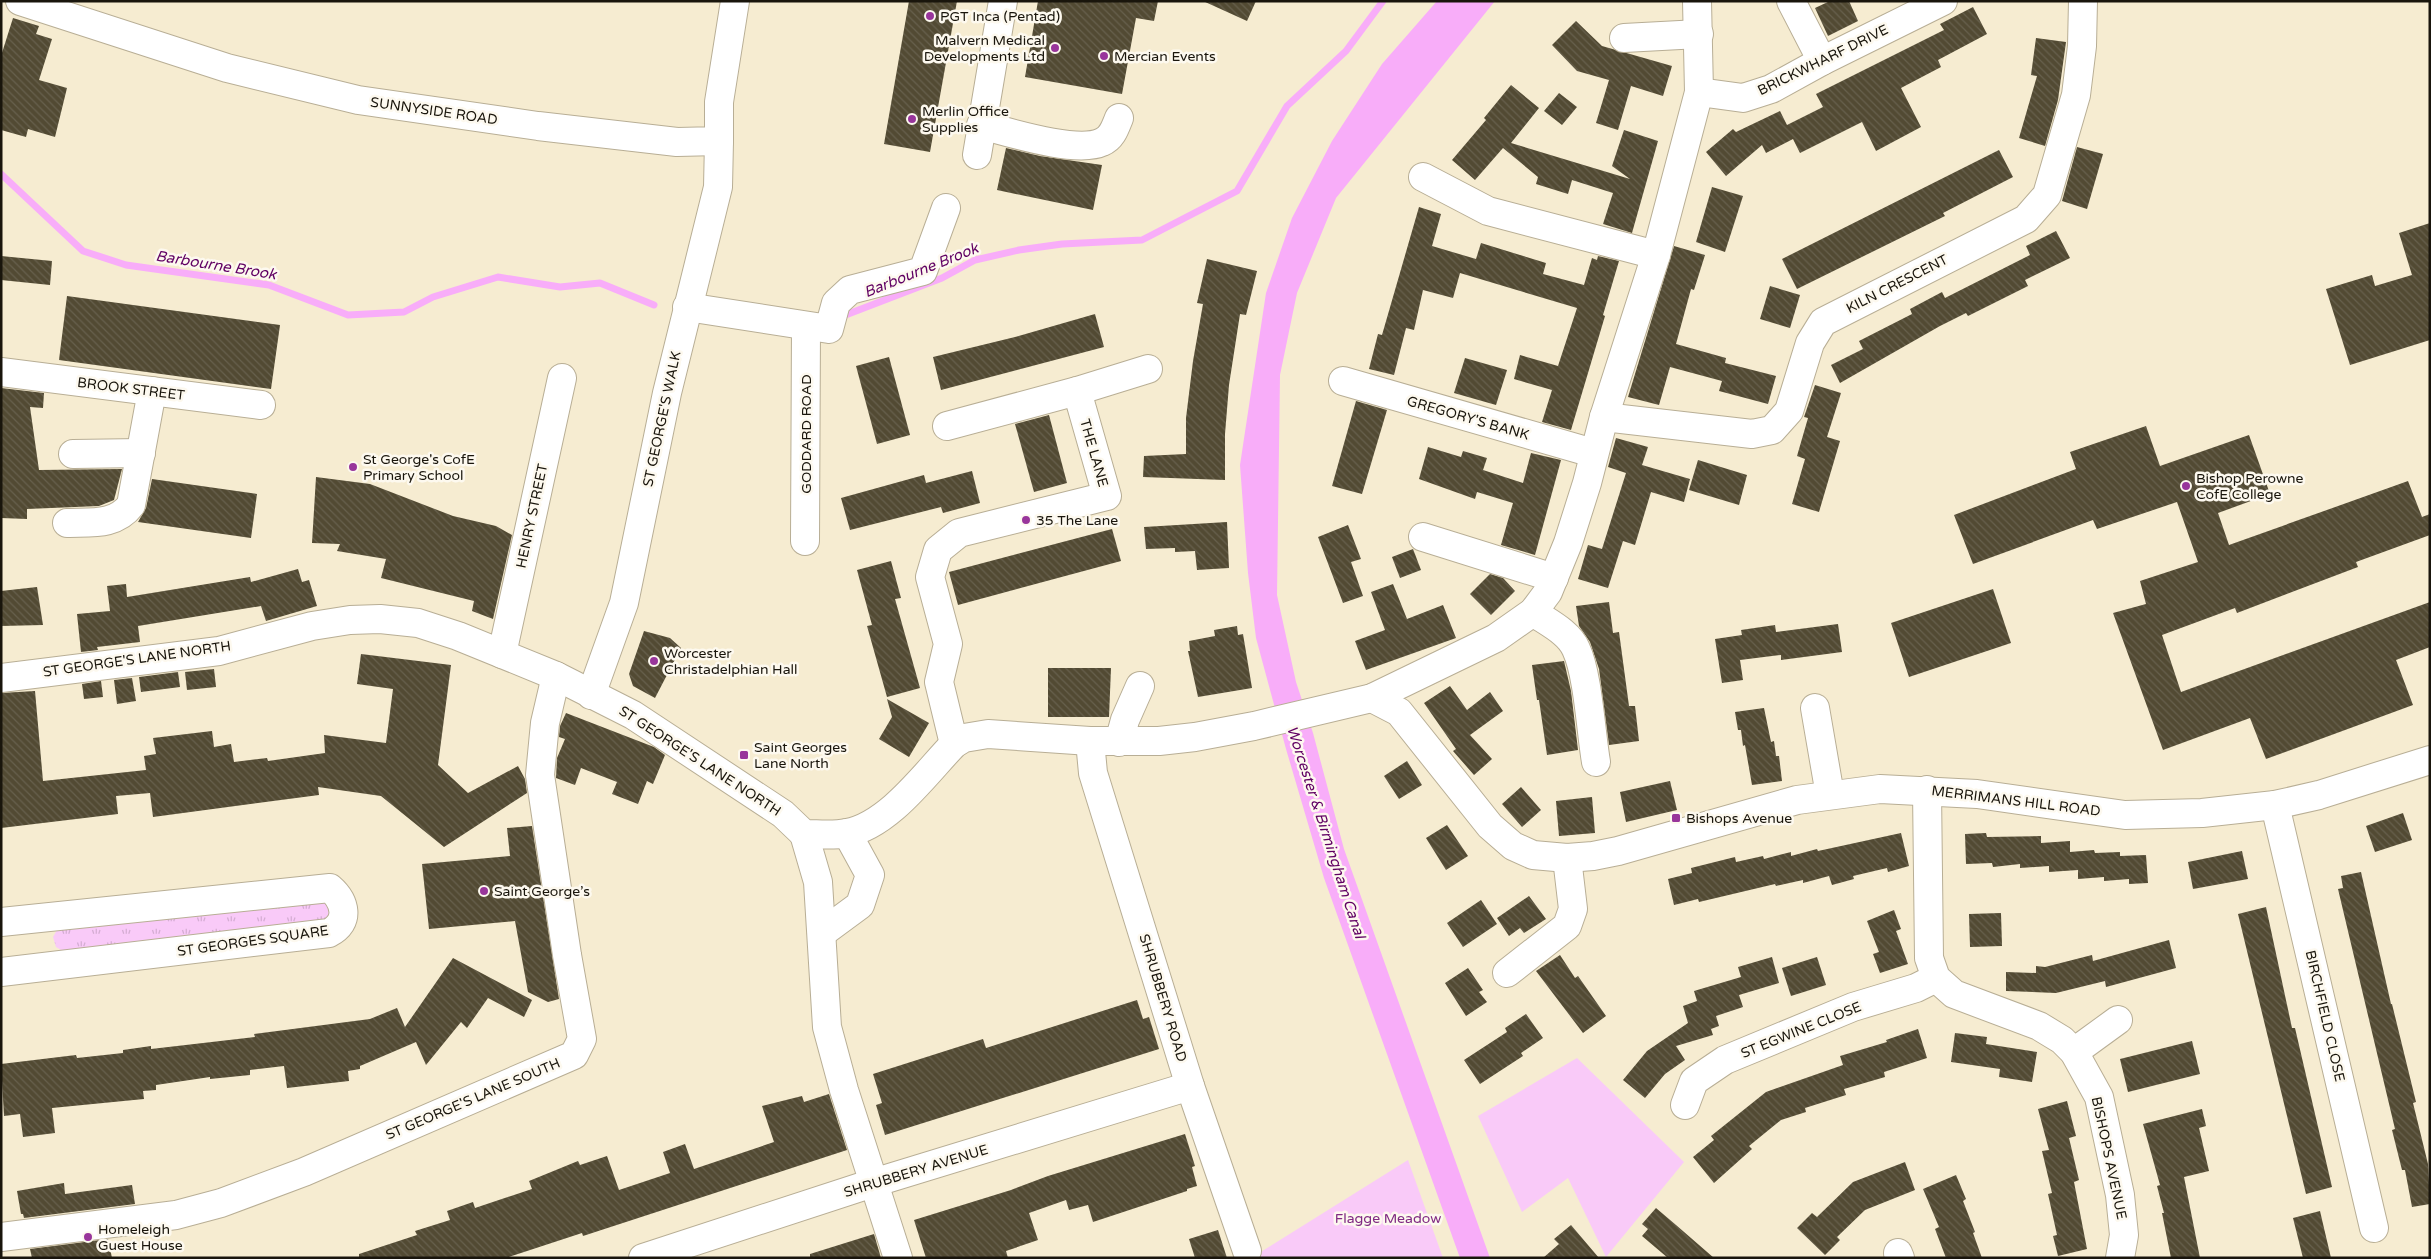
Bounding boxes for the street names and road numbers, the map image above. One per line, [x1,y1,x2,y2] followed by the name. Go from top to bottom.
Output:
[1755,21,1891,99] street label: BRICKWHARF DRIVE
[369,94,499,128] street label: SUNNYSIDE ROAD
[1843,251,1951,317] street label: KILN CRESCENT
[639,350,685,488] street label: ST GEORGE'S WALK
[76,374,186,404] street label: BROOK STREET
[798,374,815,494] street label: GODDARD ROAD
[1405,392,1531,444] street label: GREGORY'S BANK
[1076,417,1112,489] street label: THE LANE
[513,462,551,570] street label: HENRY STREET
[42,637,232,681] street label: ST GEORGE'S LANE NORTH
[616,702,784,820] street label: ST GEORGE'S LANE NORTH
[1930,782,2102,820] street label: MERRIMANS HILL ROAD
[176,922,330,960] street label: ST GEORGES SQUARE
[1135,932,1191,1064] street label: SHRUBBERY ROAD
[2302,949,2348,1083] street label: BIRCHFIELD CLOSE
[1738,998,1864,1062] street label: ST EGWINE CLOSE
[383,1055,563,1143] street label: ST GEORGE'S LANE SOUTH
[2088,1095,2130,1221] street label: BISHOPS AVENUE
[842,1141,990,1201] street label: SHRUBBERY AVENUE

